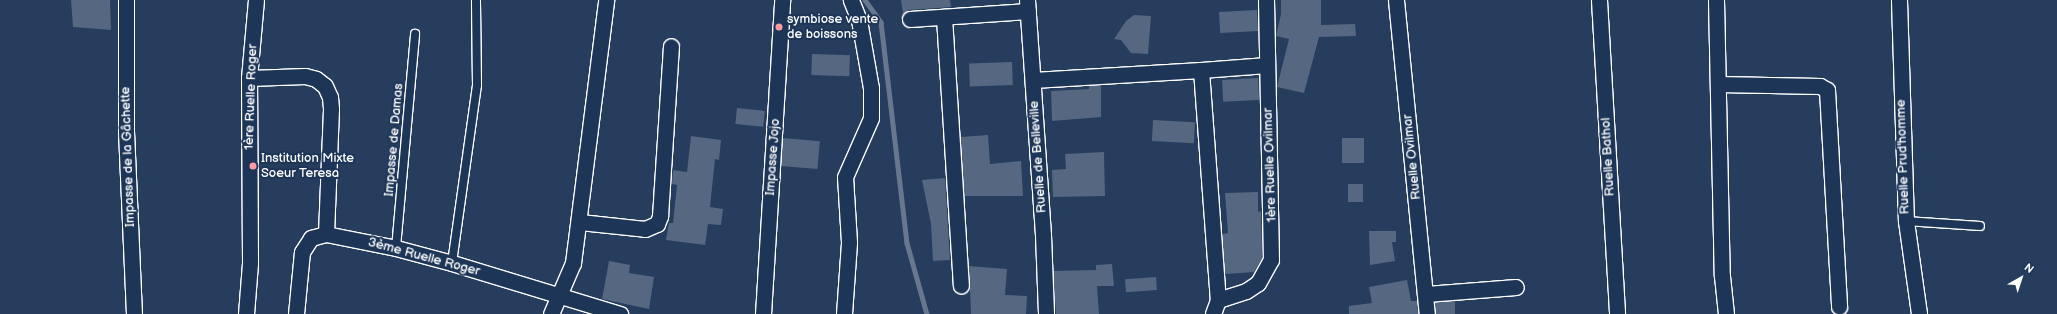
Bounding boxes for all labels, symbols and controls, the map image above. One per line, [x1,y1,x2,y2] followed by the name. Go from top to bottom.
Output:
[787,12,878,43] place label: symbiose vente de boissons
[774,22,784,32] marker: symbiose vente de boissons
[241,44,261,150] street label: 1ère Ruelle Roger
[381,83,407,197] street label: Impasse de Damas
[118,87,138,227] street label: Impasse de la Gâchette
[1893,99,1913,215] street label: Ruelle Prud'homme
[1026,100,1050,214] street label: Ruelle de Belleville
[1260,108,1280,222] street label: 1ère Ruelle Ovilmar
[1400,113,1424,201] street label: Ruelle Ovilmar
[1598,117,1618,197] street label: Ruelle Bathol
[763,118,783,196] street label: Impasse Jojo
[261,151,354,182] place label: Institution Mixte Soeur Teresa
[248,161,258,171] marker: Institution Mixte Soeur Teresa
[366,235,482,279] street label: 3ème Ruelle Roger
[2001,258,2041,298] north arrow
[2022,261,2036,276] text: N

